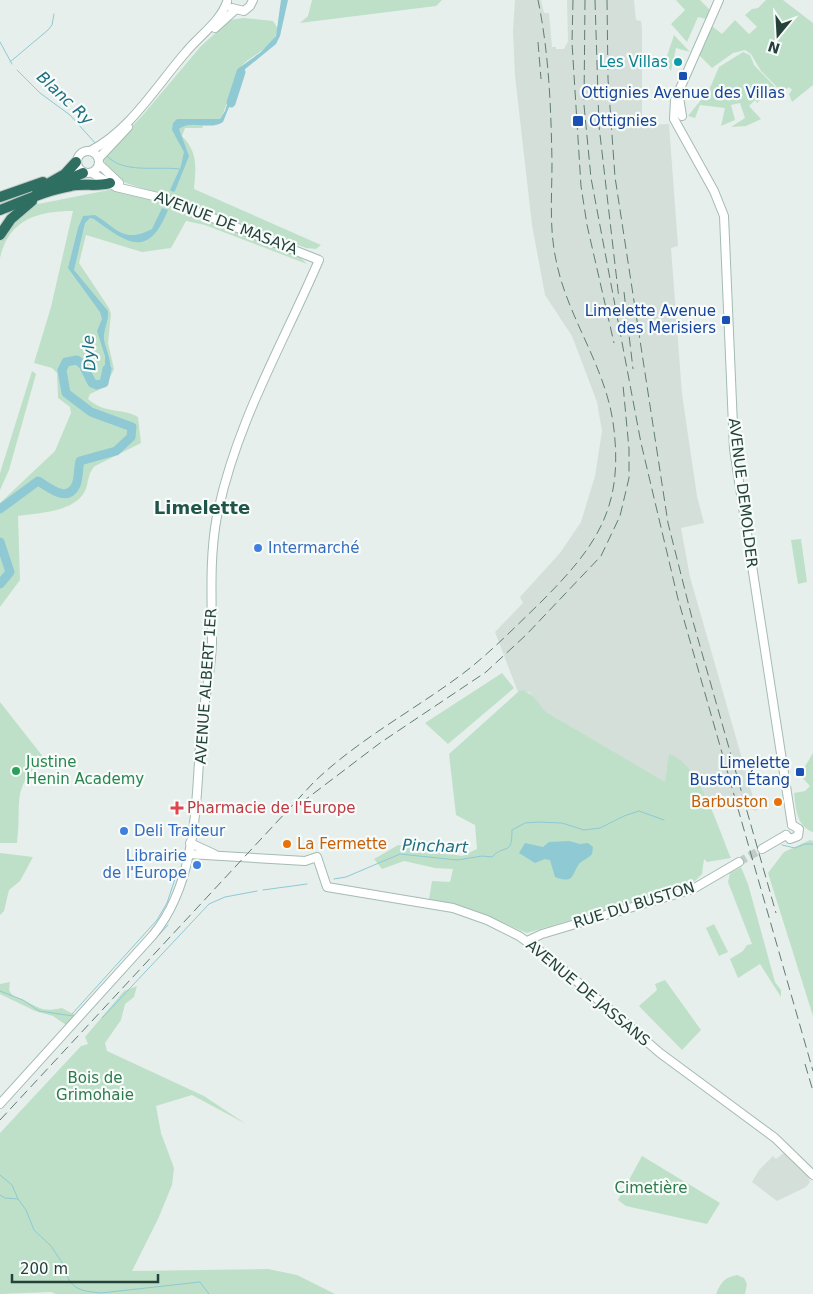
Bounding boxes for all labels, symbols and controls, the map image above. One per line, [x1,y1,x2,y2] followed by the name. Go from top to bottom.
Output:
[753,10,803,60] north arrow
[766,38,782,57] text: N
[599,53,668,71] place label: Les Villas
[672,56,684,68] marker: Les Villas
[33,67,97,129] water label: Blanc Ry
[677,70,689,82] marker: Ottignies Avenue des Villas
[581,84,785,102] place label: Ottignies Avenue des Villas
[589,112,657,130] place label: Ottignies
[571,114,585,128] marker: Ottignies
[152,187,301,259] street label: AVENUE DE MASAYA
[585,302,716,337] place label: Limelette Avenue des Merisiers
[720,314,732,326] marker: Limelette Avenue des Merisiers
[79,334,99,372] water label: Dyle
[725,417,761,569] street label: AVENUE DEMOLDER
[154,497,250,518] district label: Limelette
[268,539,360,557] place label: Intermarché
[252,542,264,554] marker: Intermarché
[192,607,220,765] street label: AVENUE ALBERT 1ER
[25,753,144,788] place label: Justine Henin Academy
[689,754,790,789] place label: Limelette Buston Étang
[10,765,22,777] marker: Justine Henin Academy
[794,766,806,778] marker: Limelette Buston Étang
[691,793,768,811] place label: Barbuston
[772,796,784,808] marker: Barbuston
[187,799,355,817] place label: Pharmacie de l'Europe
[171,802,183,814] marker: Pharmacie de l'Europe
[134,822,226,840] place label: Deli Traiteur
[118,825,130,837] marker: Deli Traiteur
[297,835,387,853] place label: La Fermette
[402,835,469,857] water label: Pinchart
[281,838,293,850] marker: La Fermette
[102,847,187,882] place label: Librairie de l'Europe
[191,859,203,871] marker: Librairie de l'Europe
[571,878,697,932] street label: RUE DU BUSTON
[522,936,654,1050] street label: AVENUE DE JASSANS
[56,1069,134,1104] park label: Bois de Grimohaie
[615,1179,687,1197] park label: Cimetière
[12,1252,159,1284] scale bar
[20,1260,68,1278] text: 200 m

